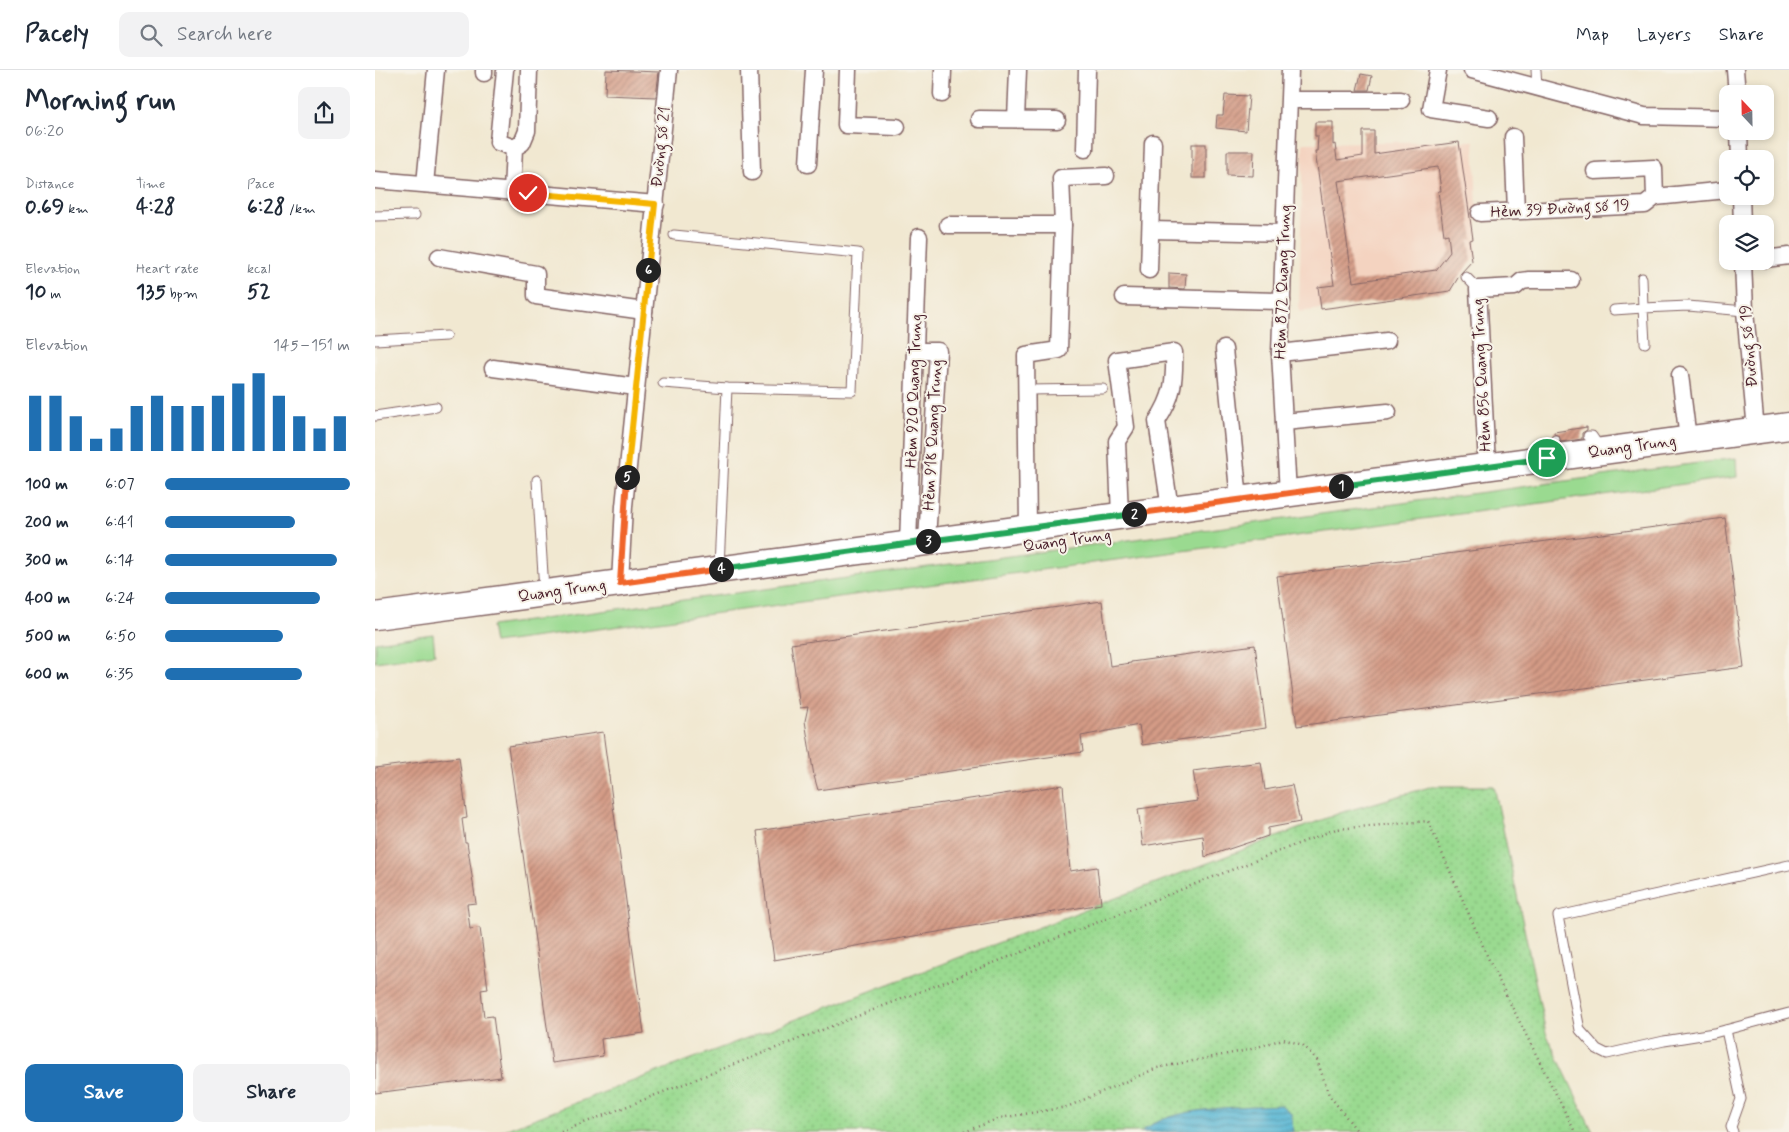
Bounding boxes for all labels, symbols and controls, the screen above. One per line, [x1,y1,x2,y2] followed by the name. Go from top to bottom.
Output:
[119,12,469,57] search box
[25,19,89,50] text: Pacely
[137,21,165,49] icon: search
[177,22,273,47] text: Search here
[1576,23,1609,47] text: Map
[1637,23,1691,47] text: Layers
[1719,23,1764,47] text: Share
[25,83,176,120] text: Morning run
[1719,85,1774,140] north arrow
[1719,85,1774,270] map controls
[298,87,350,139] button: share
[646,106,677,188] street label: Đường số 21
[25,121,64,142] text: 06:20
[1719,150,1774,205] button: locate
[507,172,549,214] pin
[25,175,74,193] text: Distance
[136,175,165,193] text: Time
[247,175,275,193] text: Pace
[514,179,542,207] icon: check
[25,193,64,221] text: 0.69
[136,193,176,221] text: 4:28
[247,193,285,221] text: 6:28
[1490,195,1630,224] street label: Hẻm 39 Đường số 19
[64,200,89,218] text: km
[285,200,315,218] text: /km
[1270,204,1297,360] street label: Hẻm 872 Quang Trung
[1719,215,1774,270] button: layers
[635,258,661,282] pin: 6
[25,260,80,278] text: Elevation
[136,260,199,278] text: Heart rate
[247,260,271,278] text: kcal
[645,261,652,279] text: 6
[25,278,46,306] text: 10
[136,278,166,306] text: 135
[247,278,271,306] text: 52
[46,285,61,303] text: m
[166,285,198,303] text: bpm
[1467,298,1498,452] street label: Hẻm 856 Quang Trung
[1735,304,1764,388] street label: Đường số 19
[901,313,928,469] street label: Hẻm 920 Quang Trung
[25,335,88,356] text: Elevation
[273,335,350,356] text: 145–151 m
[919,359,948,511] street label: Hẻm 918 Quang Trung
[1587,430,1678,465] street label: Quang Trung
[1526,437,1568,479] pin
[1533,444,1561,472] icon: arrive
[615,464,639,490] pin: 5
[623,468,632,486] text: 5
[25,474,68,495] text: 100 m
[105,474,134,495] text: 6:07
[1329,474,1353,498] pin: 1
[1338,477,1345,495] text: 1
[1121,502,1147,526] pin: 2
[1131,505,1138,523] text: 2
[25,512,69,533] text: 200 m
[105,512,134,533] text: 6:41
[1022,524,1113,559] street label: Quang Trung
[915,528,941,554] pin: 3
[925,532,932,550] text: 3
[25,550,68,571] text: 300 m
[105,550,134,571] text: 6:14
[709,556,733,582] pin: 4
[717,560,726,578] text: 4
[517,574,608,609] street label: Quang Trung
[25,588,70,609] text: 400 m
[105,588,135,609] text: 6:24
[25,626,70,647] text: 500 m
[105,626,136,647] text: 6:50
[25,664,69,685] text: 600 m
[105,664,133,685] text: 6:35
[25,1064,183,1122] button: Save
[193,1064,350,1122] button: Share

